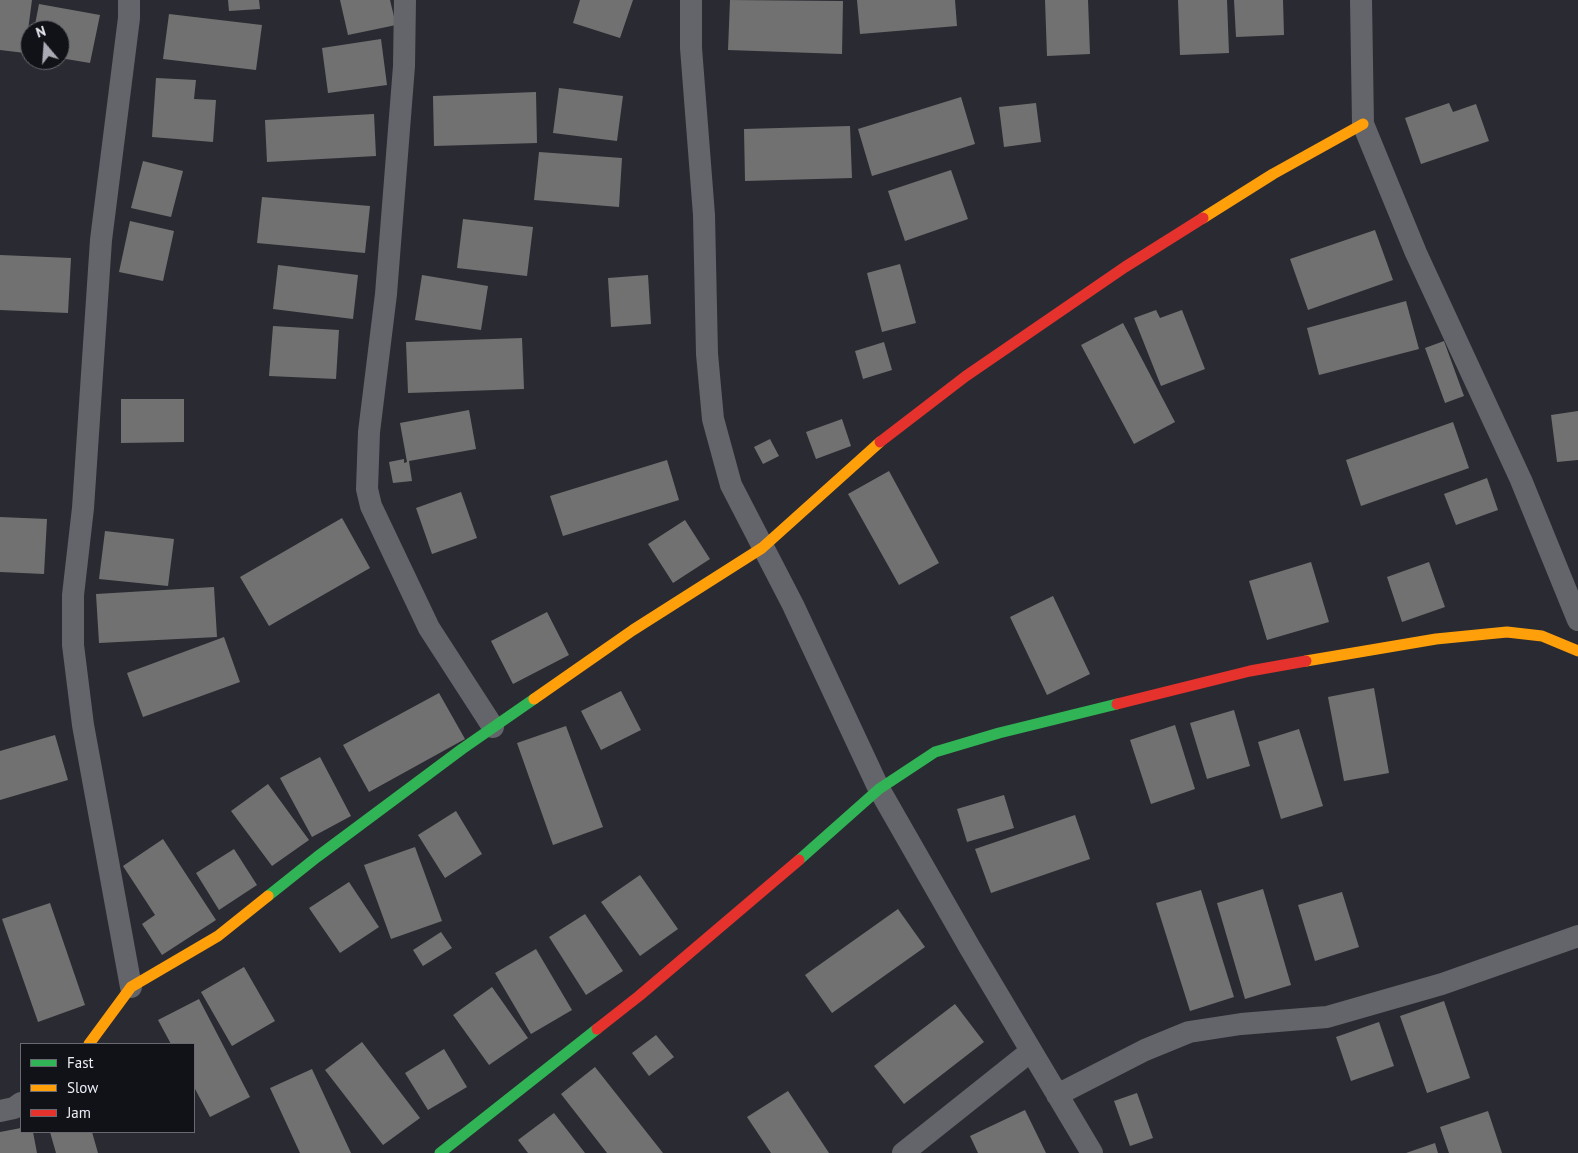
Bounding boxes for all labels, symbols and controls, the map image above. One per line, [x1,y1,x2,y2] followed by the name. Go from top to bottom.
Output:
[20,20,70,70] north arrow
[34,22,48,42] text: N
[20,1043,195,1133] legend
[67,1053,94,1072] text: Fast
[67,1078,98,1097] text: Slow
[67,1103,91,1122] text: Jam

